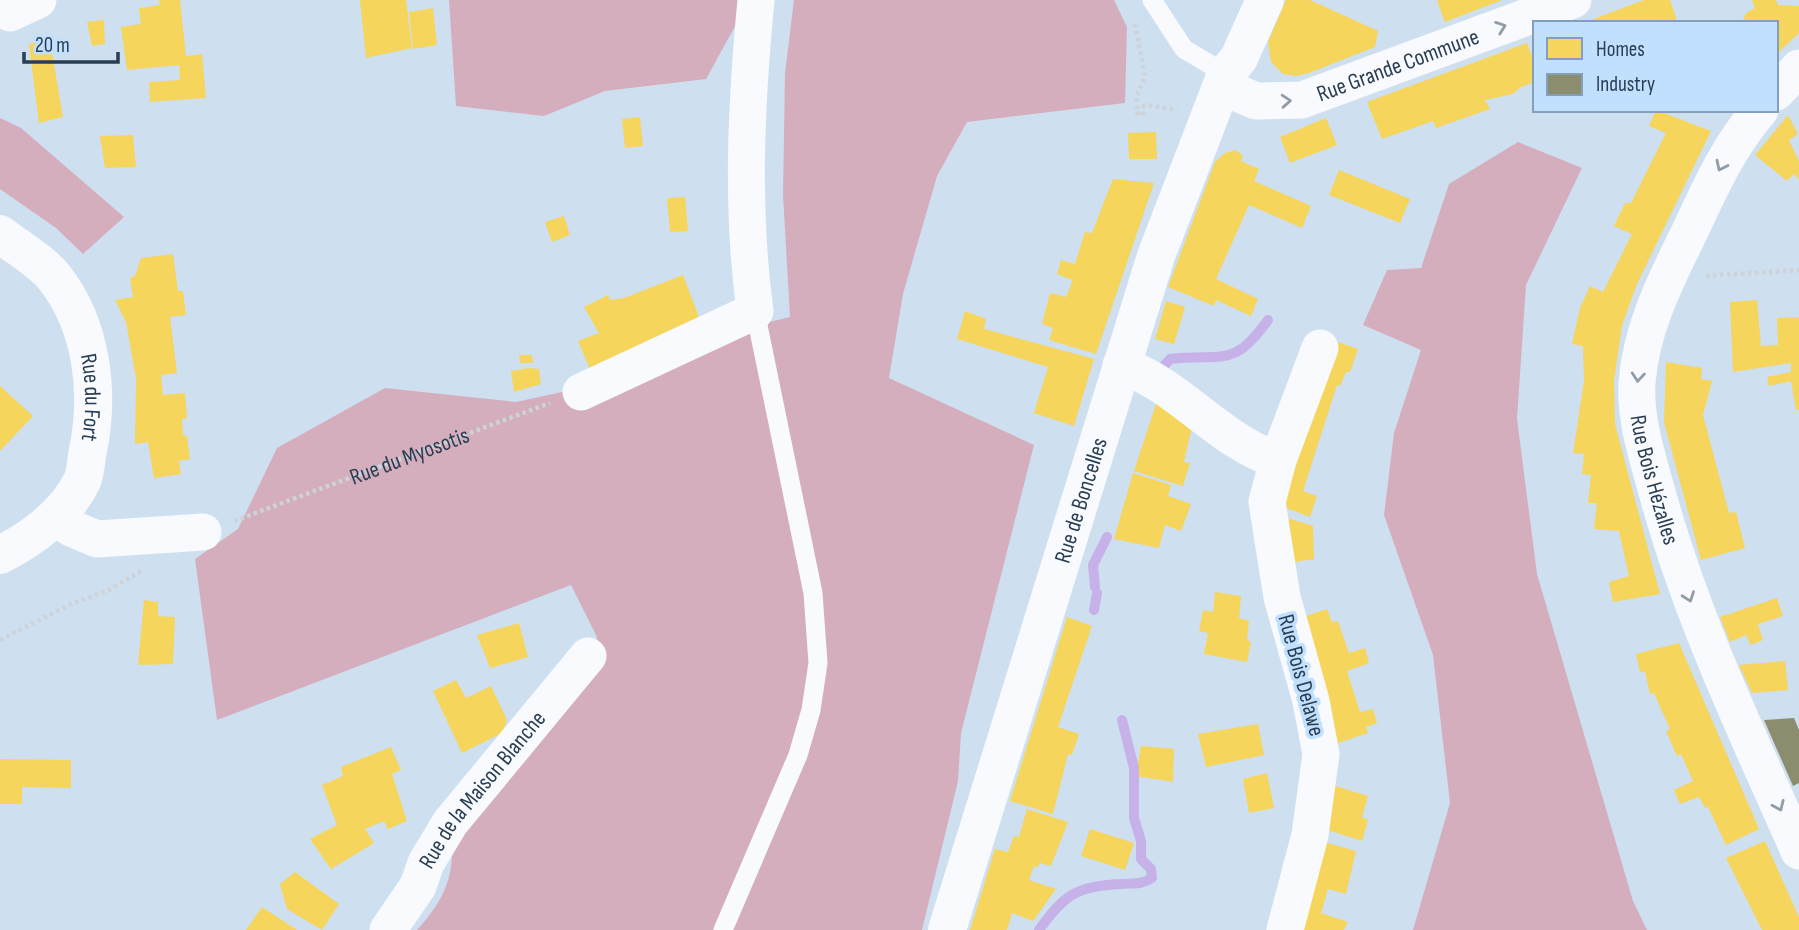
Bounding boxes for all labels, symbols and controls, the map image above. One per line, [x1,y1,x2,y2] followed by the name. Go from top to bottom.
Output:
[24,21,119,65] scale bar
[1494,21,1506,35] one-way arrow
[1533,21,1778,112] legend
[1313,23,1483,108] street label: Rue Grande Commune
[35,33,70,58] text: 20 m
[1596,37,1645,62] text: Homes
[1596,72,1655,97] text: Industry
[1281,94,1292,109] one-way arrow
[1715,159,1729,171] one-way arrow
[74,351,106,443] street label: Rue du Fort
[1631,371,1646,382] one-way arrow
[1624,413,1685,548] street label: Rue Bois Hézalles
[346,421,473,492] street label: Rue du Myosotis
[1049,434,1114,567] street label: Rue de Boncelles
[1681,590,1695,602] one-way arrow
[1271,611,1331,739] street label: Rue Bois Delawe
[413,705,552,874] street label: Rue de la Maison Blanche
[1771,799,1785,811] one-way arrow

